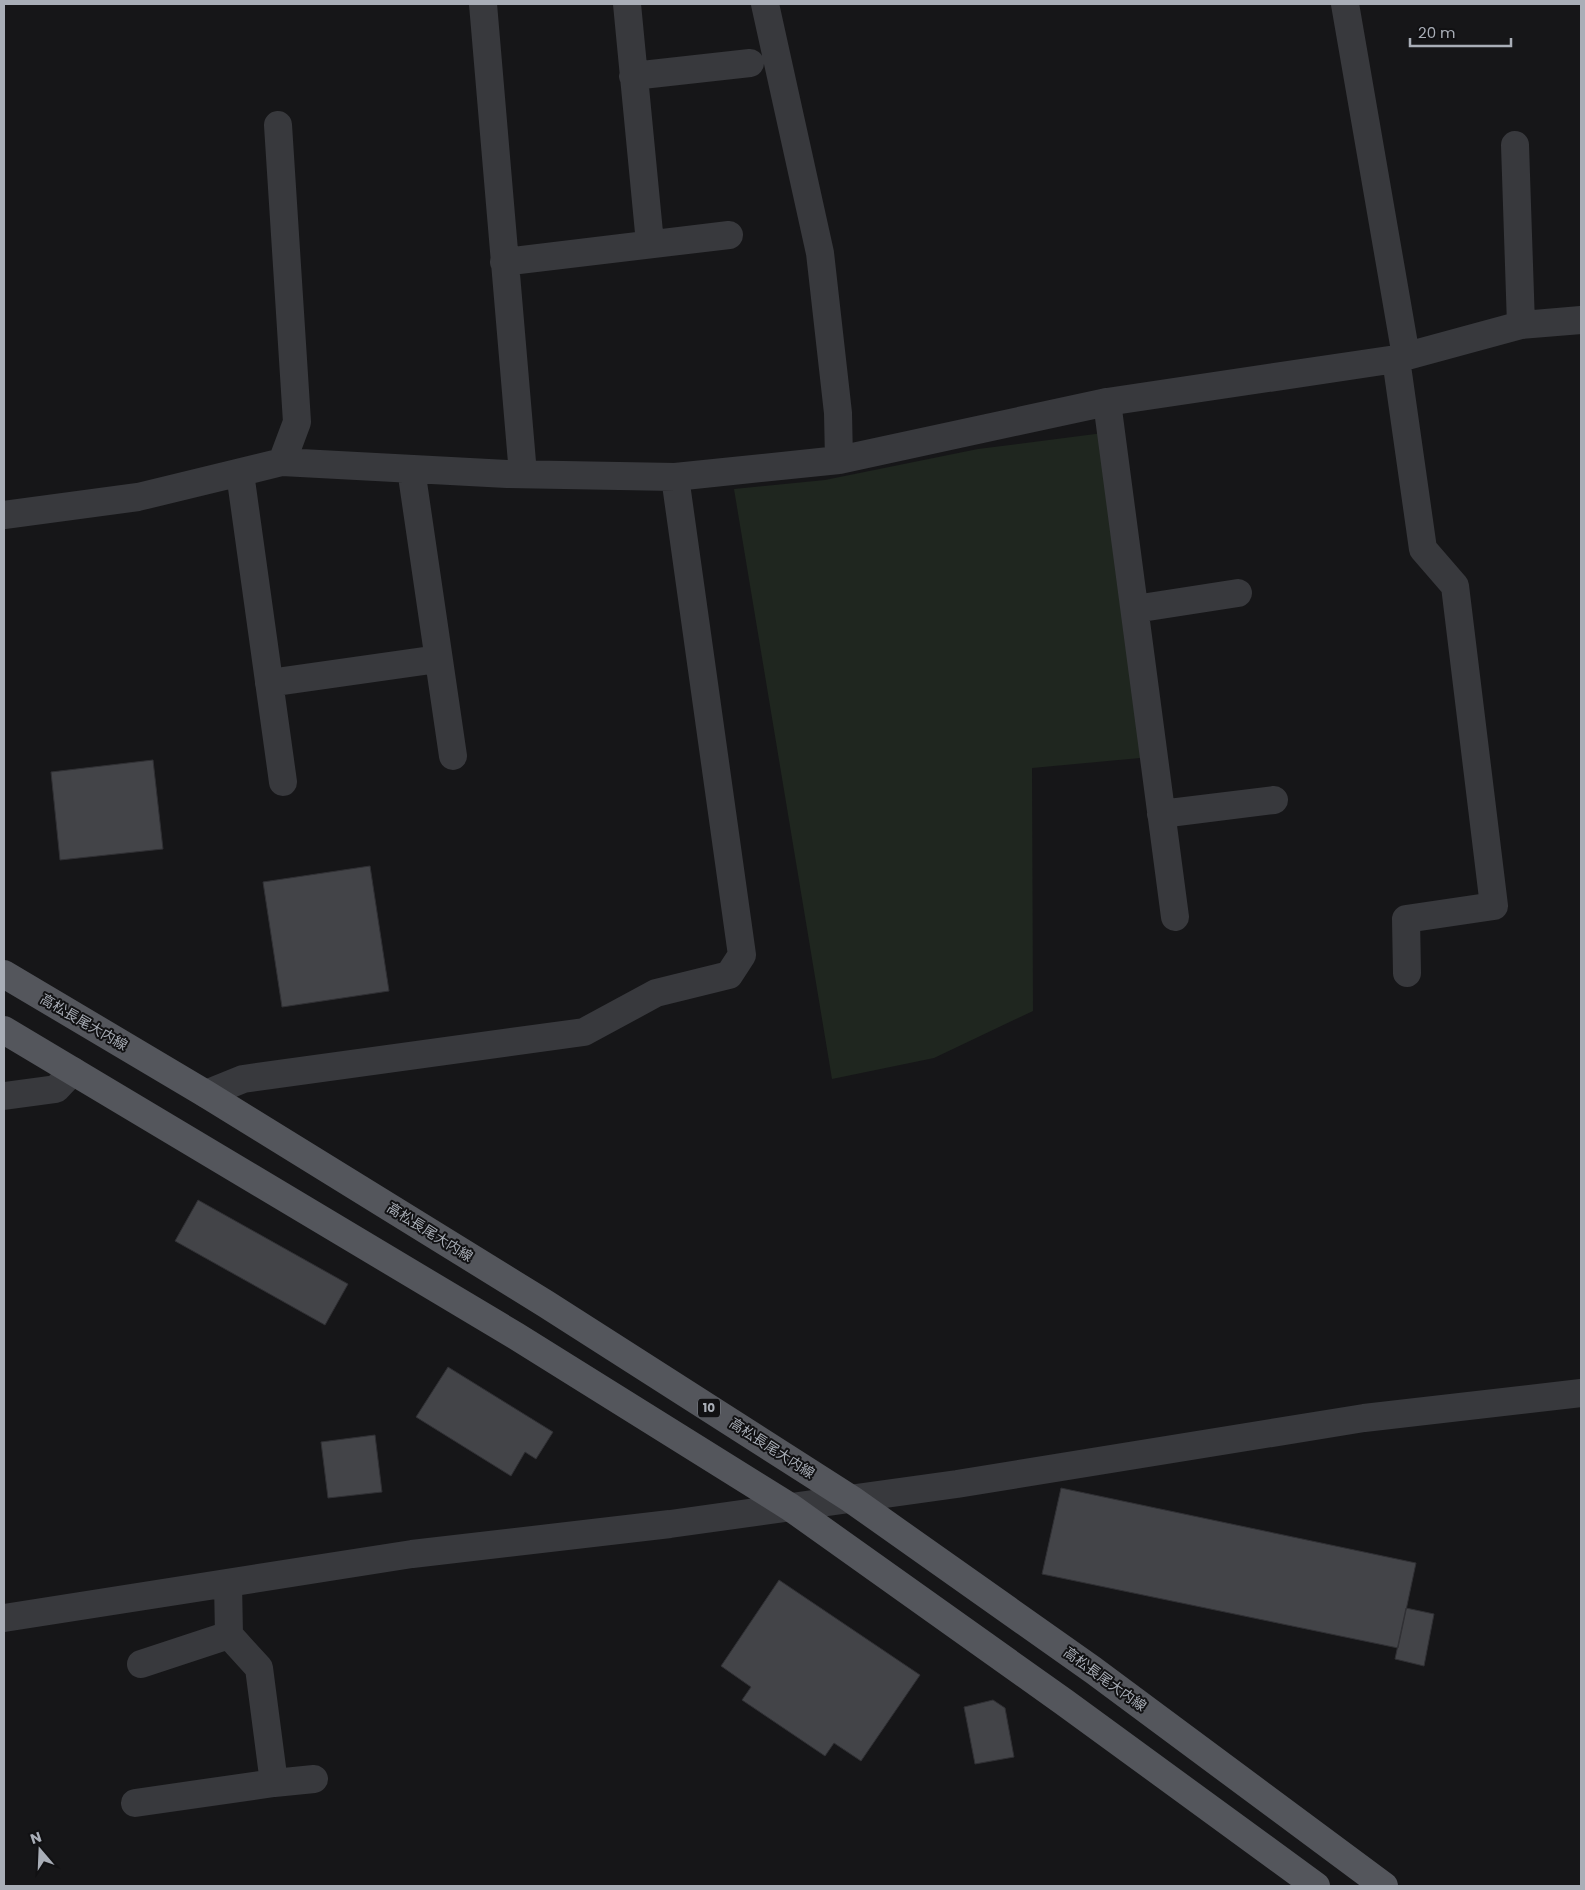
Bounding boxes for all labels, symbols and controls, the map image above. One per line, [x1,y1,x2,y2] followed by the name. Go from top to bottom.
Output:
[1410,15,1511,47] scale bar
[1418,22,1456,43] text: 20 m
[37,989,131,1055] street label: 高松長尾大内線
[383,1198,477,1266] street label: 高松長尾大内線
[698,1399,720,1418] road number: 10
[725,1413,819,1483] street label: 高松長尾大内線
[1059,1642,1151,1716] street label: 高松長尾大内線
[15,1825,65,1875] north arrow
[28,1827,44,1849] text: N

